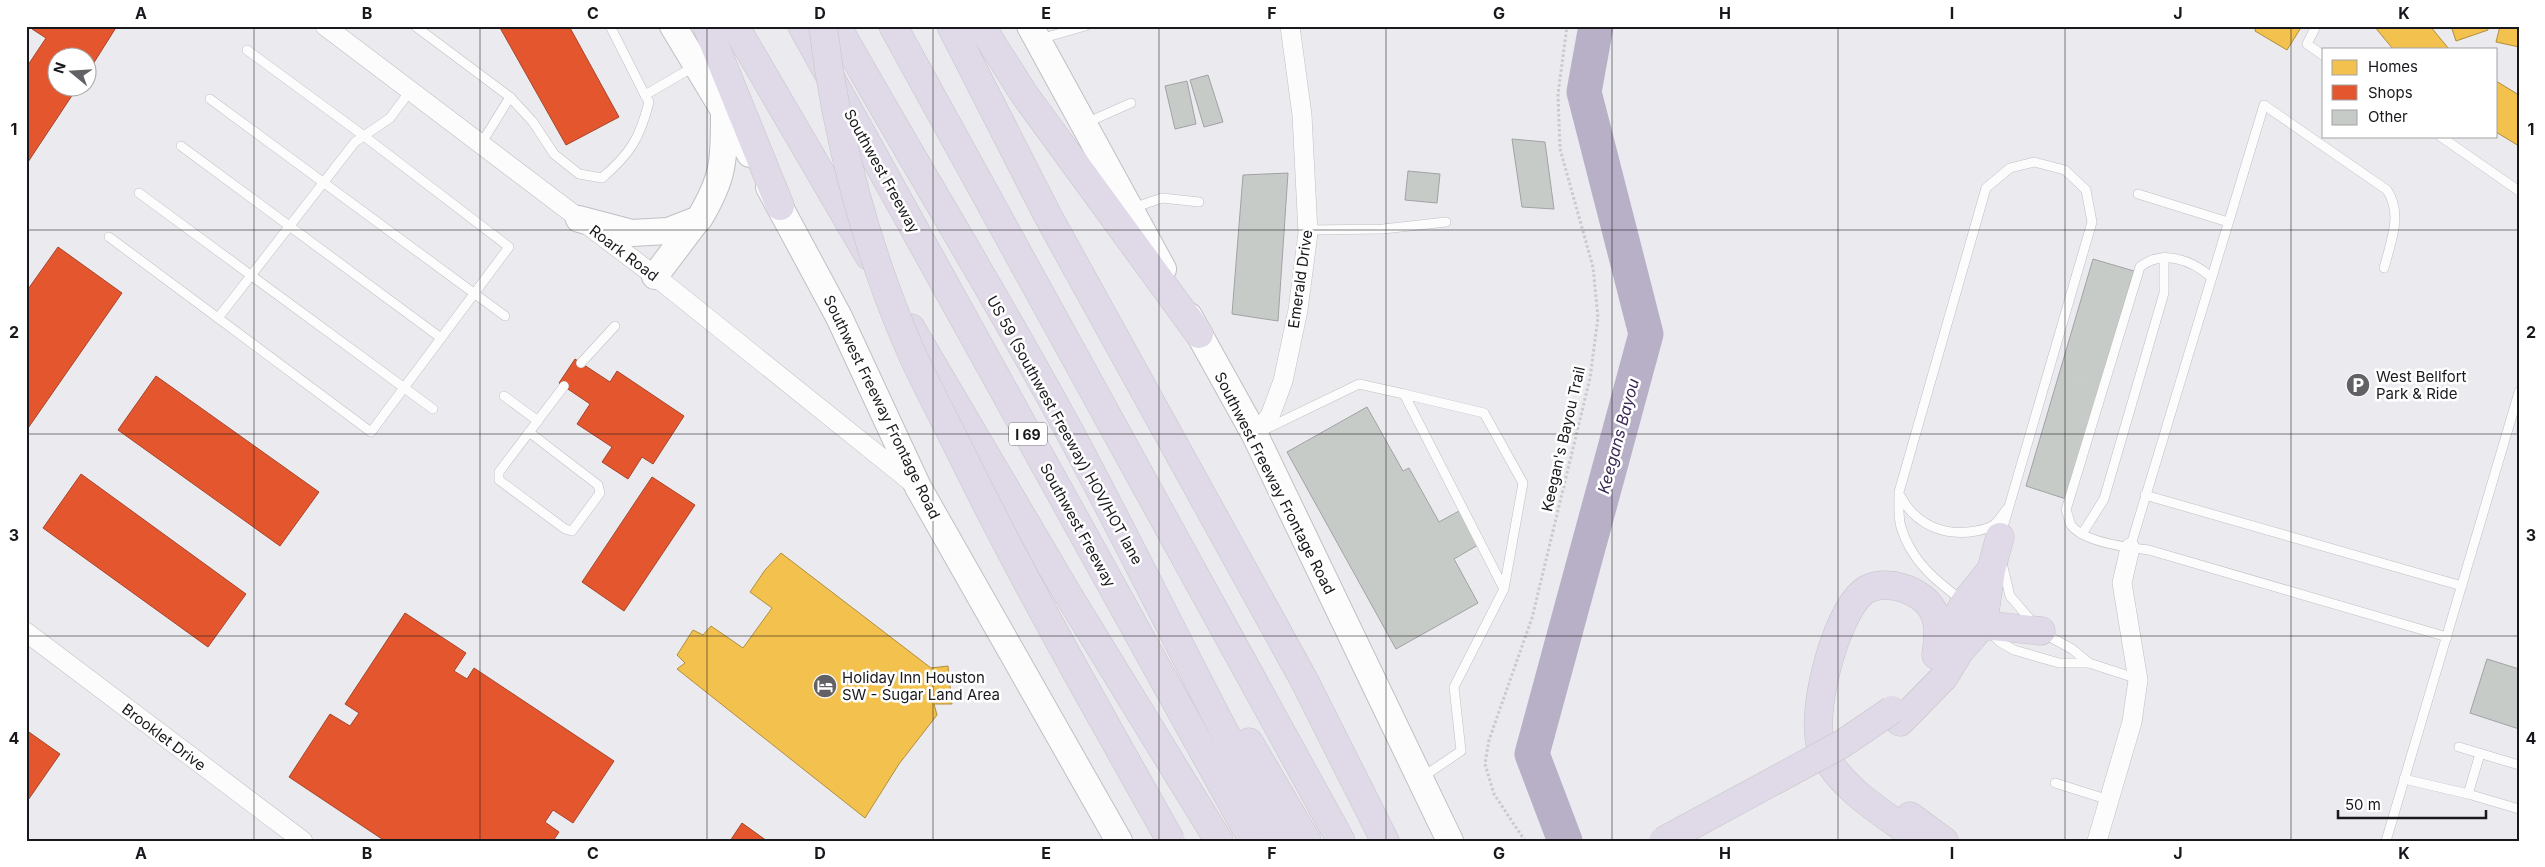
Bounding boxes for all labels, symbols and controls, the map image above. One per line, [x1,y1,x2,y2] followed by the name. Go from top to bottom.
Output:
[135,3,147,23] text: A
[362,3,372,23] text: B
[587,3,599,23] text: C
[814,3,826,23] text: D
[1041,3,1051,23] text: E
[1267,3,1277,23] text: F
[1493,3,1505,23] text: G
[1719,3,1731,23] text: H
[1950,3,1954,23] text: I
[2173,3,2183,23] text: J
[2398,3,2410,23] text: K
[48,48,98,98] north arrow
[2322,48,2498,138] legend
[2368,57,2418,76] text: Homes
[49,60,69,76] text: N
[2368,83,2413,102] text: Shops
[840,106,924,237] street label: Southwest Freeway
[2368,107,2408,126] text: Other
[11,119,17,139] text: 1
[2528,119,2534,139] text: 1
[586,221,662,285] street label: Roark Road
[1284,229,1316,329] street label: Emerald Drive
[819,292,945,522] street label: Southwest Freeway Frontage Road
[983,292,1147,568] street label: US 59 (Southwest Freeway) HOV/HOT lane
[9,322,19,342] text: 2
[2526,322,2536,342] text: 2
[1537,365,1589,513] street label: Keegan's Bayou Trail
[2376,367,2467,403] place label: West Bellfort Park & Ride
[1211,369,1339,597] street label: Southwest Freeway Frontage Road
[2345,372,2371,398] parking icon: West Bellfort Park & Ride
[1593,376,1643,496] water label: Keegans Bayou
[1009,422,1047,446] road number: I 69
[1036,460,1120,590] street label: Southwest Freeway
[9,525,19,545] text: 3
[2526,525,2536,545] text: 3
[842,668,1000,704] place label: Holiday Inn Houston SW - Sugar Land Area
[812,673,838,699] hotel icon: Holiday Inn Houston SW - Sugar Land Area
[118,699,210,775] street label: Brooklet Drive
[9,728,20,748] text: 4
[2526,728,2537,748] text: 4
[2338,787,2485,819] scale bar
[2345,795,2381,814] text: 50 m
[135,843,147,863] text: A
[362,843,372,863] text: B
[587,843,599,863] text: C
[814,843,826,863] text: D
[1041,843,1051,863] text: E
[1267,843,1277,863] text: F
[1493,843,1505,863] text: G
[1719,843,1731,863] text: H
[1950,843,1954,863] text: I
[2173,843,2183,863] text: J
[2398,843,2410,863] text: K

